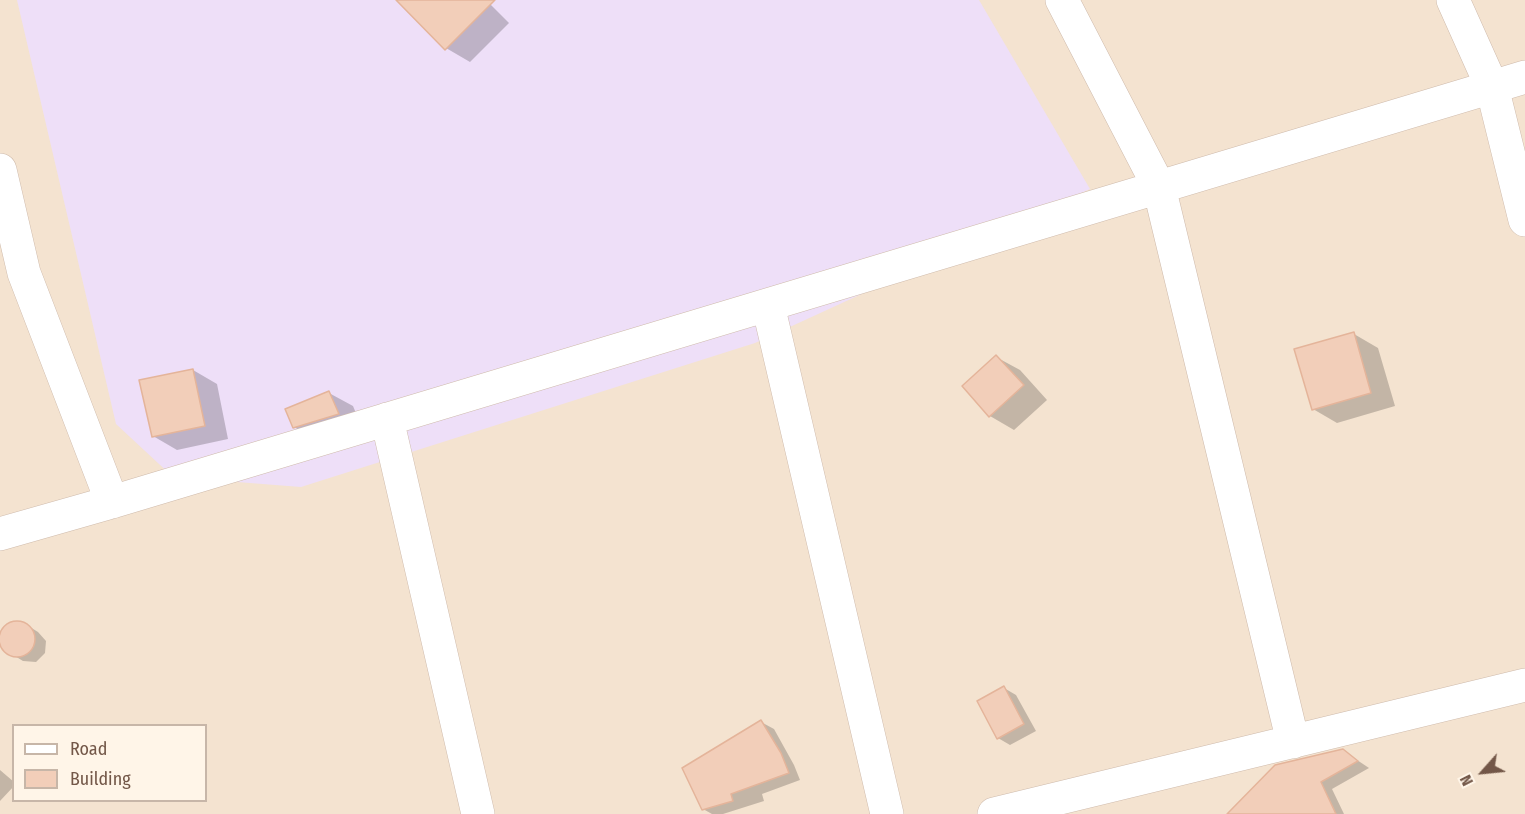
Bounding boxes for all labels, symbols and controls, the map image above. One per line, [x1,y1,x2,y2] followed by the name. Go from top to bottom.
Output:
[12,724,207,802] legend
[70,738,107,760] text: Road
[1453,742,1513,802] north arrow
[70,768,131,790] text: Building
[1456,772,1477,789] text: N

